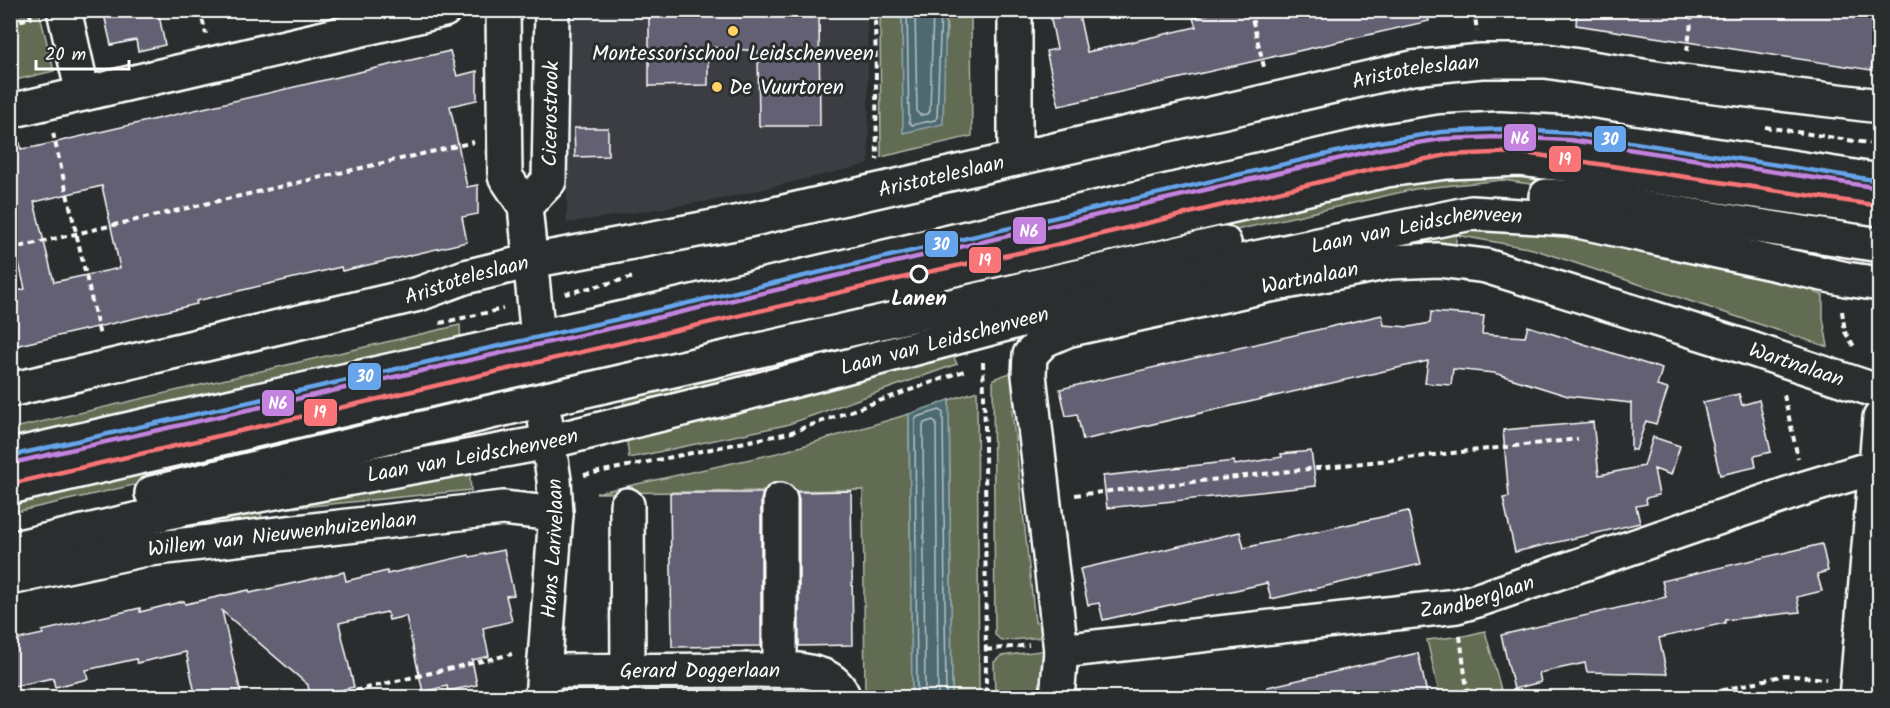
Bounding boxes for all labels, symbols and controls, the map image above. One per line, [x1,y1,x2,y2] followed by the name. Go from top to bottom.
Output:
[726,24,740,38] marker: Montessorischool Leidschenveen
[36,33,129,71] scale bar
[592,38,874,71] place label: Montessorischool Leidschenveen
[45,41,86,70] text: 20 m
[1349,46,1481,99] street label: Aristoteleslaan
[534,60,569,167] street label: Cicerostrook
[729,72,844,105] place label: De Vuurtoren
[710,80,724,94] marker: De Vuurtoren
[1503,123,1537,152] line badge: N6
[1593,125,1627,153] line badge: 30
[1511,127,1530,152] text: N6
[1601,128,1619,153] text: 30
[1548,145,1582,173] line badge: 19
[875,147,1008,208] street label: Aristoteleslaan
[1559,148,1571,173] text: 19
[1308,198,1523,264] street label: Laan van Leidschenveen
[1012,216,1047,245] line badge: N6
[1020,220,1039,245] text: N6
[924,230,959,258] line badge: 30
[932,233,950,258] text: 30
[968,246,1002,274] line badge: 19
[402,247,533,315] street label: Aristoteleslaan
[979,249,991,274] text: 19
[1258,253,1361,304] street label: Wartnalaan
[910,265,928,283] marker: Lanen
[891,283,947,316] place label: Lanen
[837,298,1053,385] street label: Laan van Leidschenveen
[1744,334,1848,397] street label: Wartnalaan
[347,362,382,391] line badge: 30
[356,365,374,390] text: 30
[261,389,295,417] line badge: N6
[269,392,288,417] text: N6
[303,398,338,427] line badge: 19
[314,401,326,426] text: 19
[364,420,582,493] street label: Laan van Leidschenveen
[533,477,574,620] street label: Hans Larivelaan
[146,503,419,567] street label: Willem van Nieuwenhuizenlaan
[1418,567,1539,628] street label: Zandberglaan
[620,655,780,689] street label: Gerard Doggerlaan

